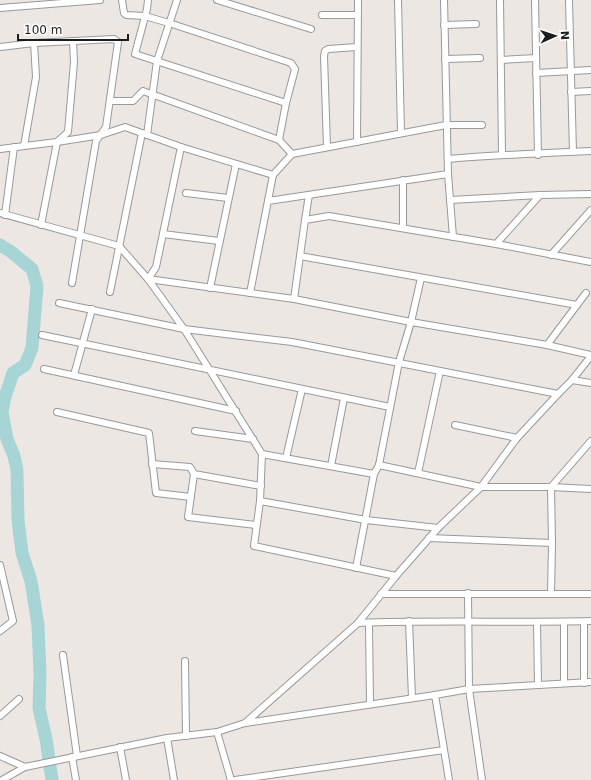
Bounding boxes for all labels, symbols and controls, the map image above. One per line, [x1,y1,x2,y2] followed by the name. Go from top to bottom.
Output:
[18,16,128,42] scale bar
[535,16,575,56] north arrow
[24,23,62,37] text: 100 m
[558,31,571,40] text: N

